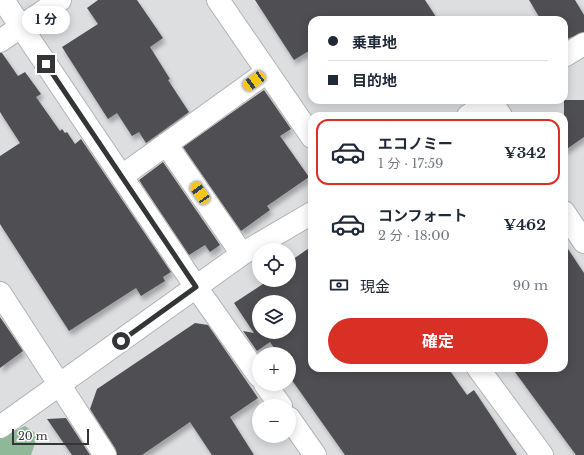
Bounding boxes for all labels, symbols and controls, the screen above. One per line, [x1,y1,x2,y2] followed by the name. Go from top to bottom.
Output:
[22,6,70,34] callout: 1 分
[35,11,57,28] text: 1 分
[352,33,397,52] text: 乗車地
[37,55,55,73] route end
[241,69,267,93] car
[352,71,397,90] text: 目的地
[330,134,366,170] icon: car
[378,134,453,153] text: エコノミー
[504,143,546,162] text: ¥342
[378,155,443,172] text: 1 分 · 17:59
[188,180,212,206] car
[330,206,366,242] icon: car
[378,206,468,225] text: コンフォート
[503,215,546,234] text: ¥462
[378,227,450,244] text: 2 分 · 18:00
[252,243,296,443] map controls
[252,243,296,287] button: locate
[328,274,350,296] icon: cash
[360,277,390,296] text: 現金
[513,277,548,294] text: 90 m
[252,295,296,339] button: layers
[328,318,548,364] button: 確定
[112,332,130,350] route start
[252,347,296,391] button: +
[252,399,296,443] button: −
[12,427,89,446] scale bar
[18,429,48,443] text: 20 m

